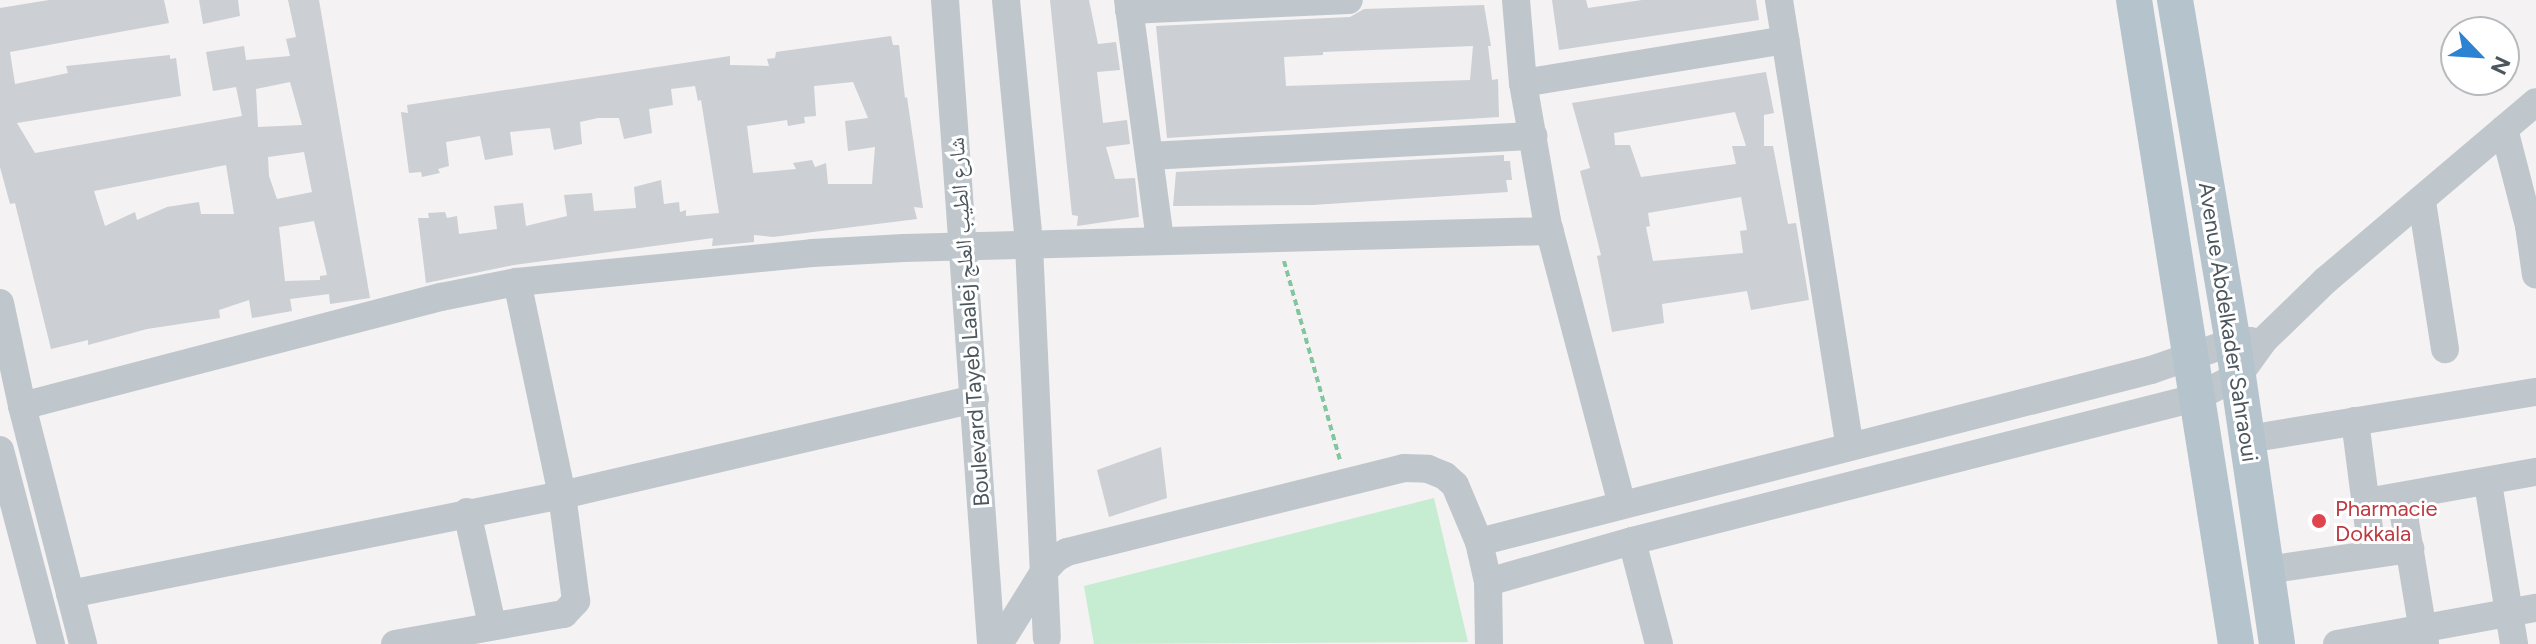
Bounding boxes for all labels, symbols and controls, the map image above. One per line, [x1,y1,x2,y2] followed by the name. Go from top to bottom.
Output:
[2440,16,2520,96] north arrow
[2485,52,2516,79] text: N
[943,136,995,508] street label: Boulevard Tayeb Laalej شارع الطيب العلج
[2193,180,2263,464] street label: Avenue Abdelkader Sahraoui
[2335,495,2438,546] place label: Pharmacie Dokkala
[2310,512,2328,530] marker: Pharmacie Dokkala

